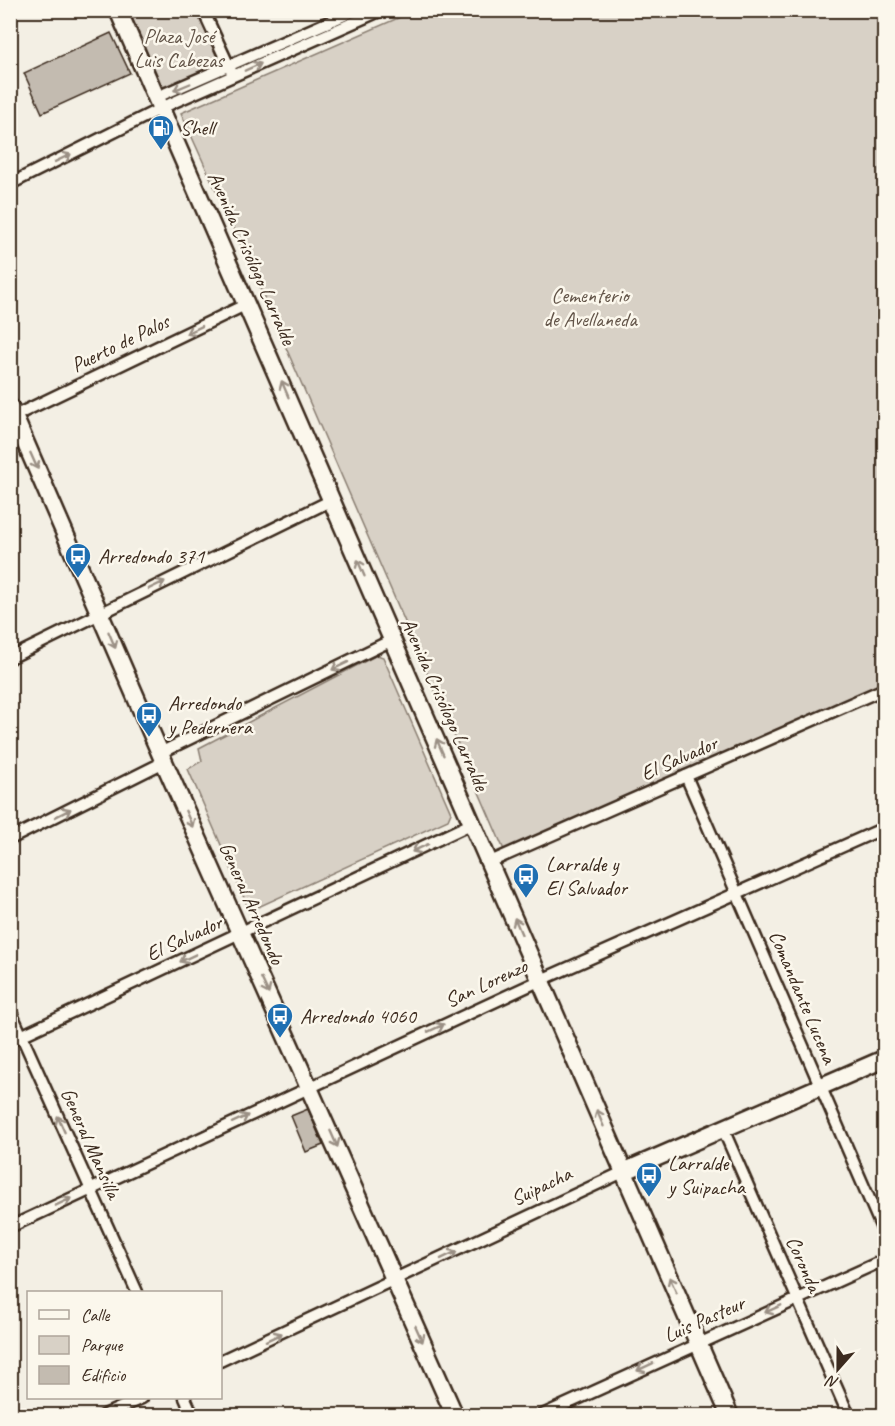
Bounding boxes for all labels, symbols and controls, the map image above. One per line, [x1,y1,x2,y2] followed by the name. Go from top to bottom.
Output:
[135,23,225,73] park label: Plaza José Luis Cabezas
[244,61,262,73] one-way arrow
[174,82,192,93] one-way arrow
[146,113,176,151] fuel station icon: Shell
[180,115,218,141] place label: Shell
[54,151,72,163] one-way arrow
[202,167,302,350] street label: Avenida Crisólogo Larralde
[543,282,638,332] park label: Cementerio de Avellaneda
[67,307,175,378] street label: Puerto de Palos
[185,324,203,336] one-way arrow
[278,381,290,399] one-way arrow
[29,451,40,470] one-way arrow
[63,541,93,579] bus stop icon: Arredondo 371
[98,543,206,569] place label: Arredondo 371
[355,560,367,578] one-way arrow
[148,579,166,591] one-way arrow
[395,613,495,796] street label: Avenida Crisólogo Larralde
[107,630,118,648] one-way arrow
[331,661,349,672] one-way arrow
[166,690,254,740] place label: Arredondo y Pedernera
[134,700,164,738] bus stop icon: Arredondo y Pedernera
[637,729,723,786] street label: El Salvador
[434,738,445,757] one-way arrow
[53,806,71,818] one-way arrow
[184,809,196,827] one-way arrow
[213,838,291,970] street label: General Arredondo
[411,842,429,854] one-way arrow
[546,851,628,901] place label: Larralde y El Salvador
[511,861,541,899] bus stop icon: Larralde y El Salvador
[142,908,228,967] street label: El Salvador
[512,917,523,935] one-way arrow
[763,926,843,1069] street label: Comandante Lucena
[179,952,197,964] one-way arrow
[441,952,533,1013] street label: San Lorenzo
[259,976,271,994] one-way arrow
[265,1001,295,1039] bus stop icon: Arredondo 4060
[300,1003,417,1029] place label: Arredondo 4060
[426,1021,444,1033] one-way arrow
[55,1084,128,1205] street label: General Mansilla
[594,1109,605,1127] one-way arrow
[230,1112,248,1124] one-way arrow
[55,1116,67,1134] one-way arrow
[328,1129,340,1147] one-way arrow
[666,1150,747,1200] place label: Larralde y Suipacha
[506,1159,577,1212] street label: Suipacha
[634,1160,664,1198] bus stop icon: Larralde y Suipacha
[54,1195,72,1207] one-way arrow
[780,1232,829,1298] street label: Coronda
[439,1248,457,1260] one-way arrow
[667,1276,678,1294] one-way arrow
[660,1289,751,1348] street label: Luis Pasteur
[27,1291,222,1399] legend
[81,1304,110,1326] text: Calle
[765,1304,783,1316] one-way arrow
[414,1324,426,1342] one-way arrow
[264,1330,282,1342] one-way arrow
[81,1334,123,1356] text: Parque
[808,1339,868,1399] north arrow
[637,1362,655,1373] one-way arrow
[81,1364,127,1386] text: Edificio
[822,1370,841,1393] text: N

